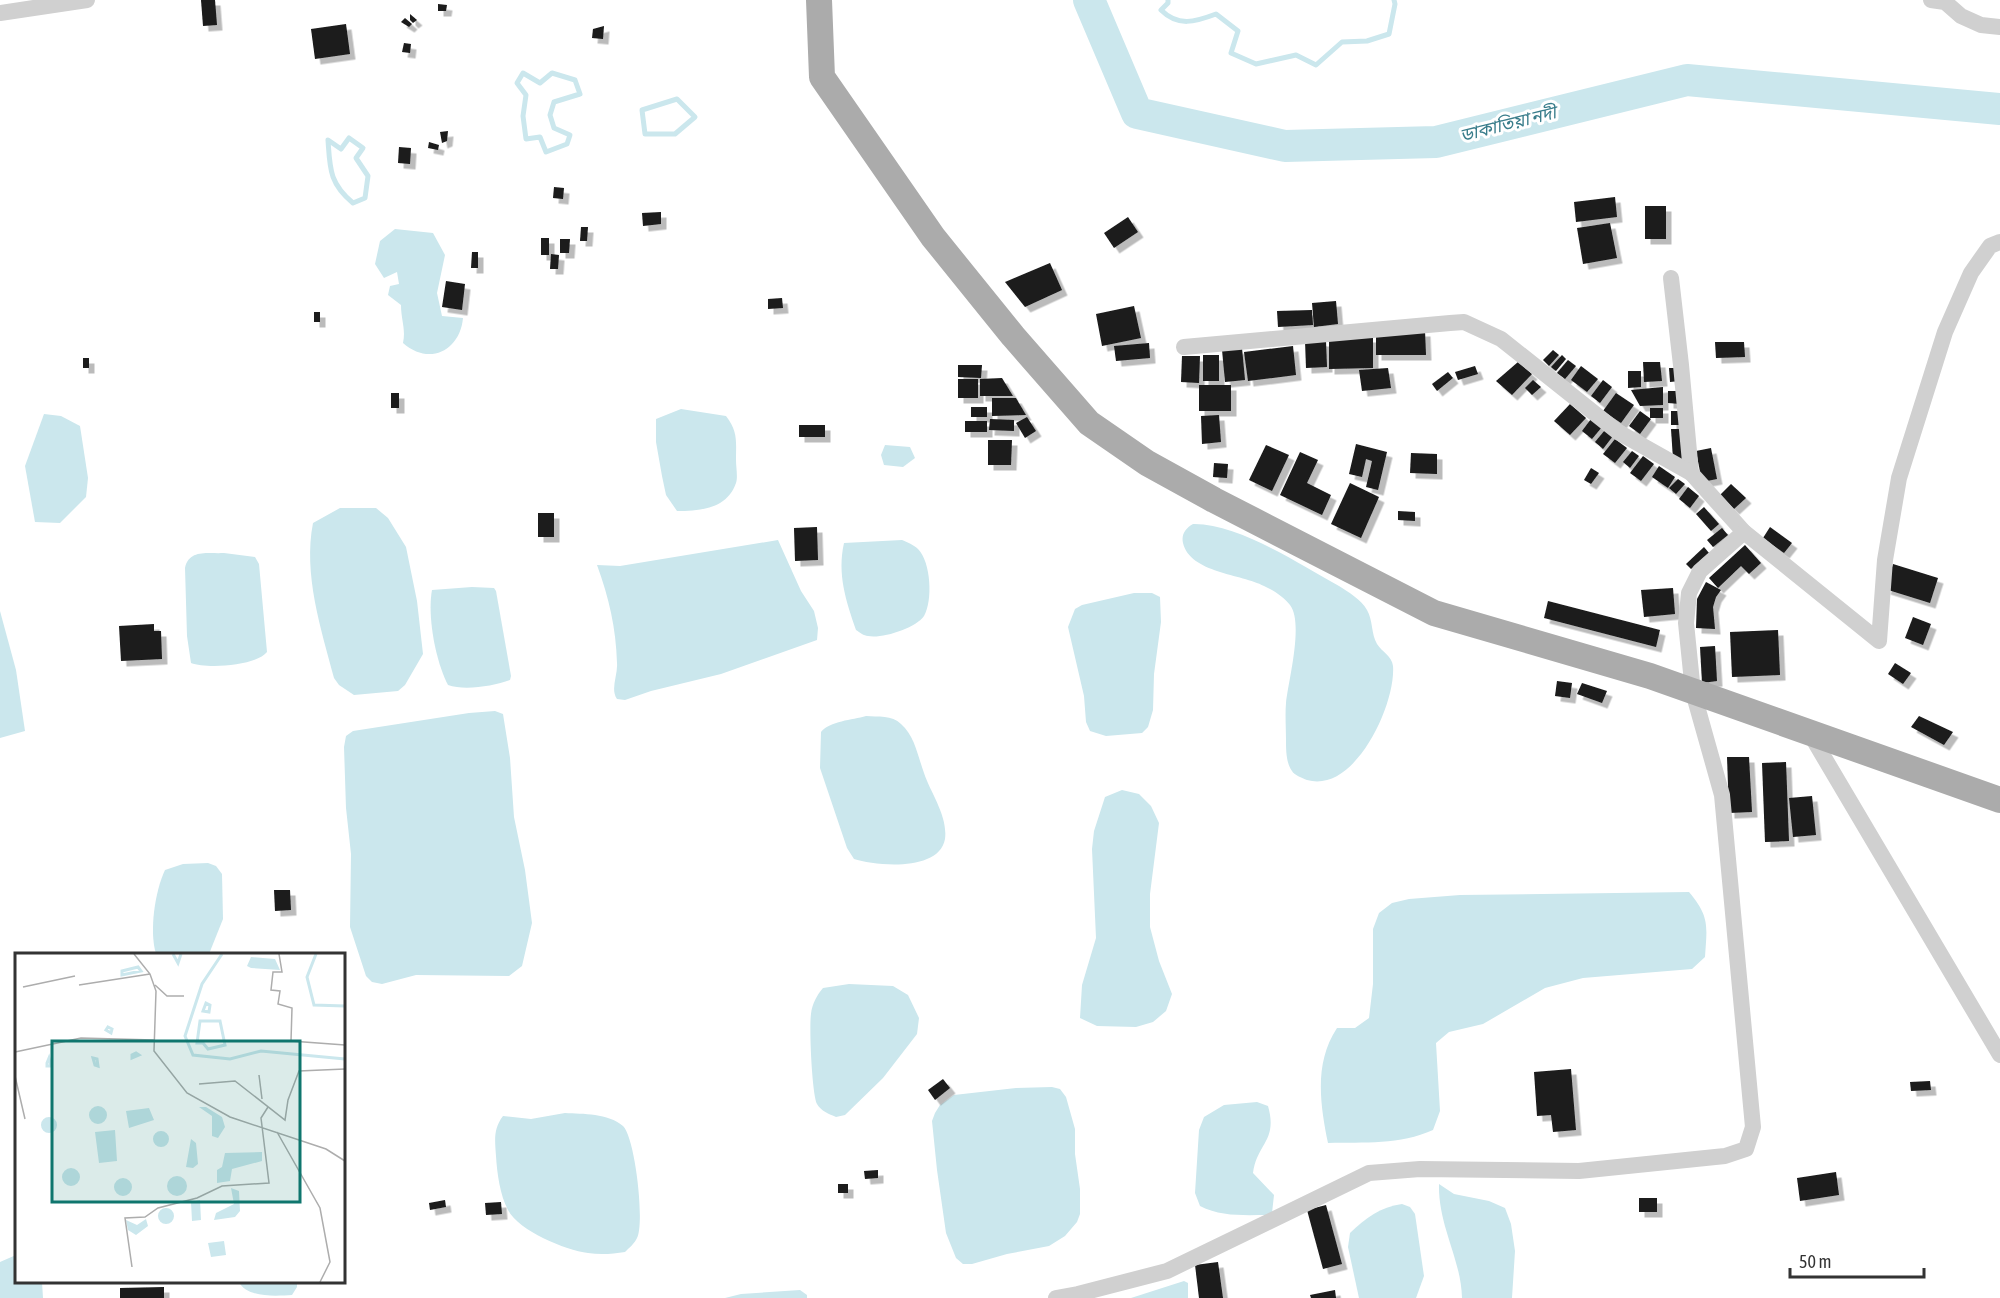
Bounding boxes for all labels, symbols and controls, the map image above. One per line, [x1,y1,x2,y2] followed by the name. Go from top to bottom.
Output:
[1458,101,1561,146] water label: ডাকাতিয়া নদী
[15,953,345,1283] inset map
[1790,1241,1924,1279] scale bar
[1799,1251,1831,1272] text: 50 m

